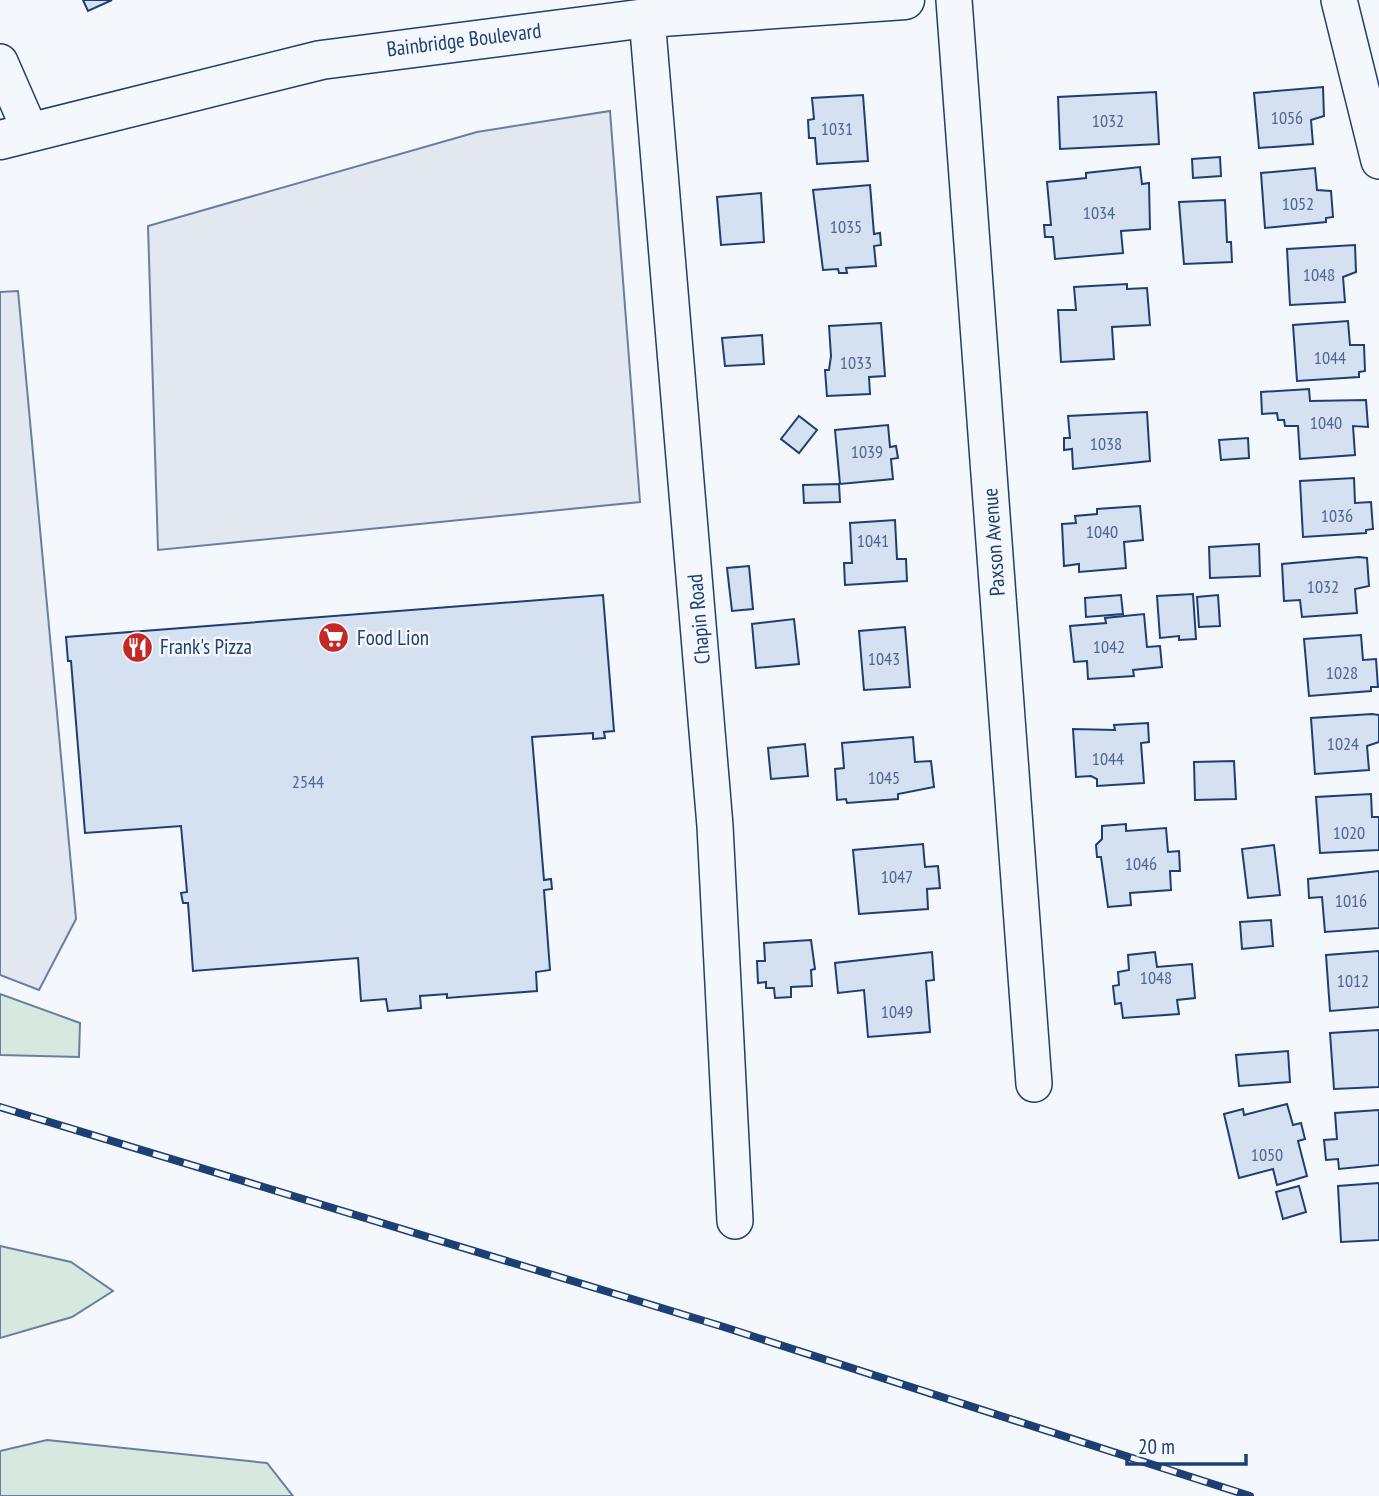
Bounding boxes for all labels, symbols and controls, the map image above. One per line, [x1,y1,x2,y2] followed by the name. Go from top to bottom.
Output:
[385,17,543,62] street label: Bainbridge Boulevard
[1271,106,1303,129] house number: 1056
[1092,109,1124,132] house number: 1032
[821,117,853,140] house number: 1031
[1282,192,1314,215] house number: 1052
[1083,201,1115,224] house number: 1034
[830,215,862,238] house number: 1035
[1303,263,1335,286] house number: 1048
[1314,346,1346,369] house number: 1044
[840,351,872,374] house number: 1033
[1310,411,1342,434] house number: 1040
[1090,432,1122,455] house number: 1038
[851,440,883,463] house number: 1039
[976,487,1011,597] street label: Paxson Avenue
[1321,504,1353,527] house number: 1036
[1086,520,1118,543] house number: 1040
[857,529,889,552] house number: 1041
[681,573,716,665] street label: Chapin Road
[1307,575,1339,598] house number: 1032
[317,621,351,655] supermarket icon: Food Lion
[357,624,429,651] place label: Food Lion
[120,630,154,664] restaurant icon: Frank's Pizza
[160,633,252,660] place label: Frank's Pizza
[1093,635,1125,658] house number: 1042
[868,647,900,670] house number: 1043
[1326,661,1358,684] house number: 1028
[1327,732,1359,755] house number: 1024
[1092,747,1124,770] house number: 1044
[868,766,900,789] house number: 1045
[292,770,324,793] house number: 2544
[1333,821,1365,844] house number: 1020
[1125,852,1157,875] house number: 1046
[881,865,913,888] house number: 1047
[1335,889,1367,912] house number: 1016
[1140,966,1172,989] house number: 1048
[1337,969,1369,992] house number: 1012
[881,1000,913,1023] house number: 1049
[1251,1143,1283,1166] house number: 1050
[1127,1422,1246,1466] scale bar
[1138,1433,1175,1460] text: 20 m

